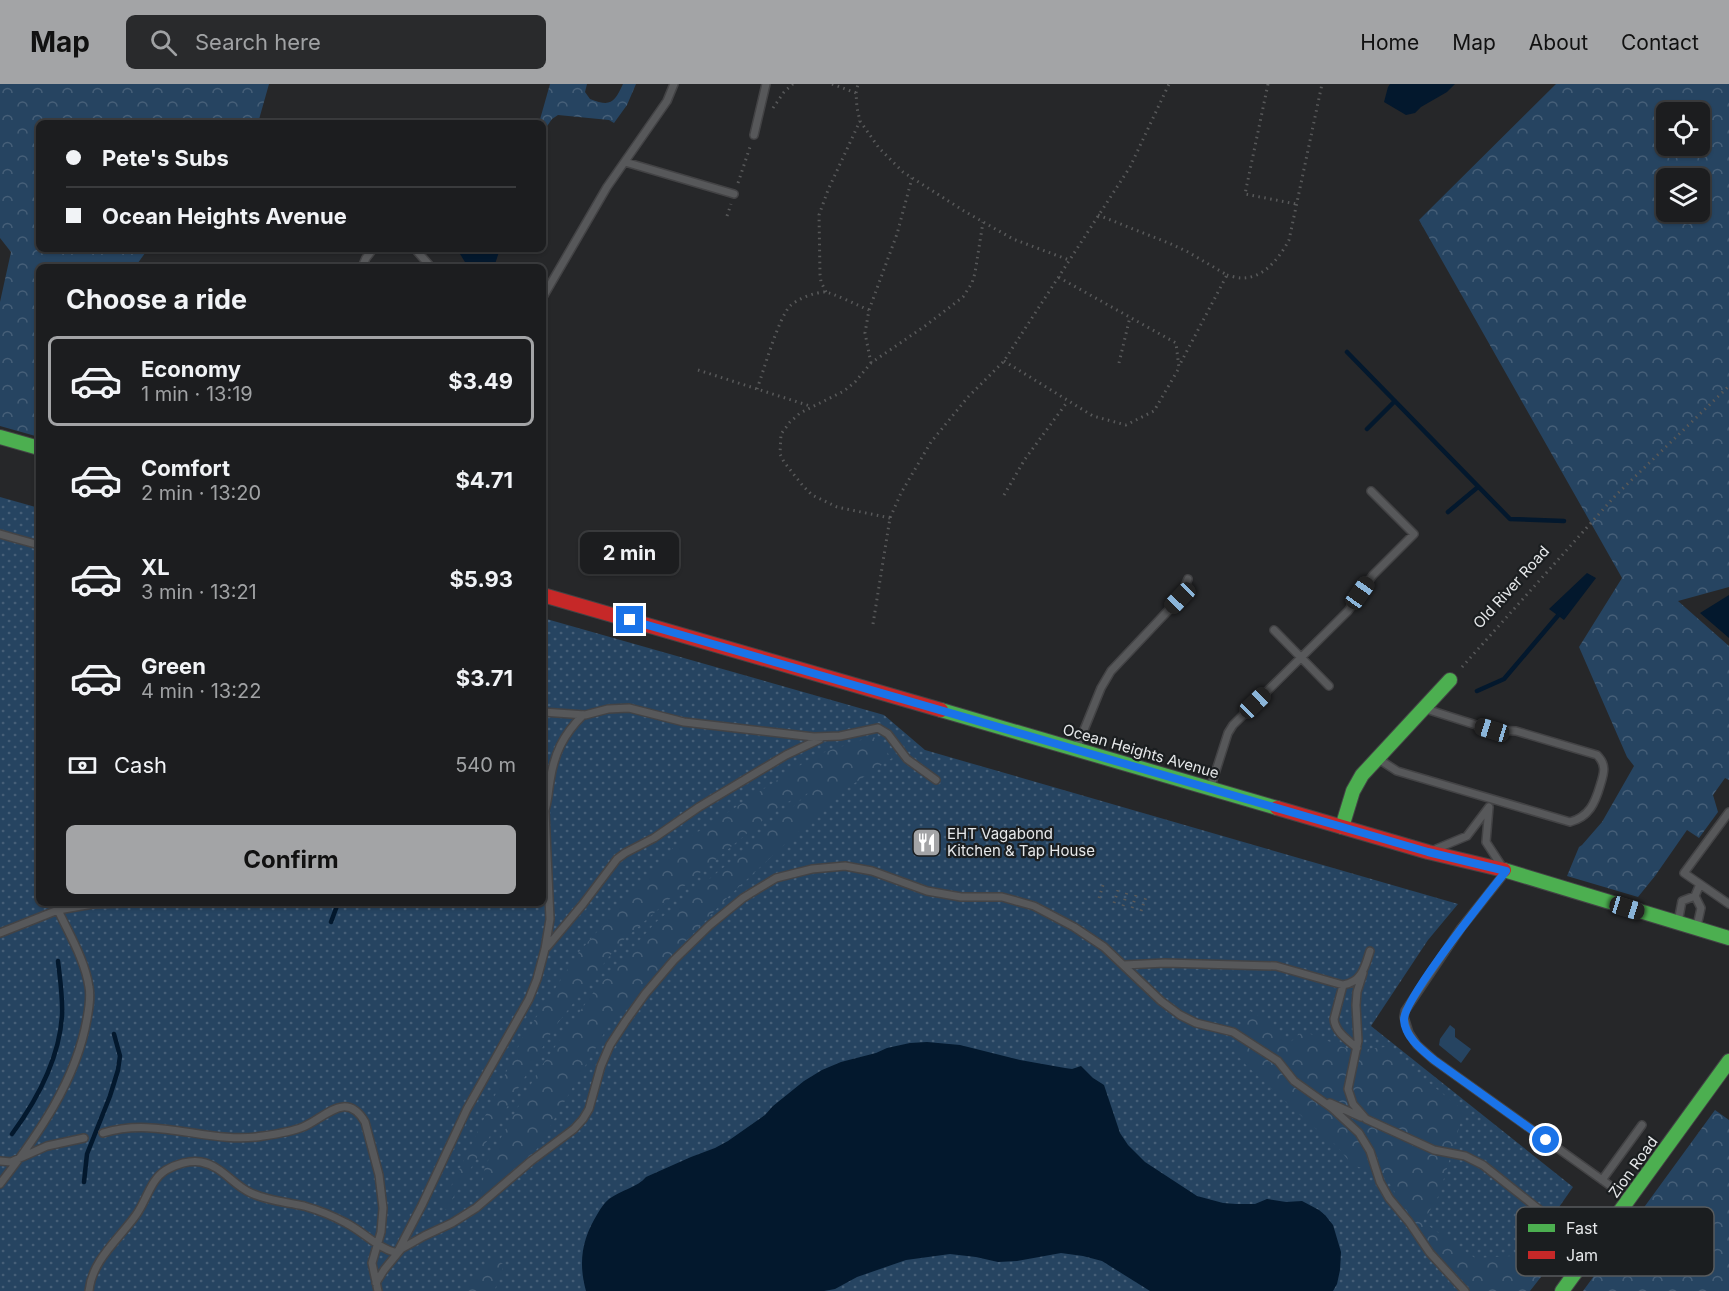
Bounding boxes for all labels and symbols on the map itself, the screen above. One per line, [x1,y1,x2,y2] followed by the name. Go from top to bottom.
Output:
[580,533,680,575] callout: 2 min
[1469,542,1553,632] street label: Old River Road
[1342,573,1378,613] car
[1161,579,1199,617] car
[616,606,643,633] route end
[1236,684,1274,722] car
[1472,716,1512,744] car
[1061,720,1221,782] street label: Ocean Heights Avenue
[947,824,1095,860] place label: EHT Vagabond Kitchen & Tap House
[910,826,942,858] restaurant icon: EHT Vagabond Kitchen & Tap House
[1607,894,1647,922] car
[1532,1126,1559,1153] route start
[1604,1133,1662,1201] street label: Zion Road
[1516,1207,1714,1276] legend
[1566,1218,1598,1238] text: Fast
[1566,1245,1598,1265] text: Jam

